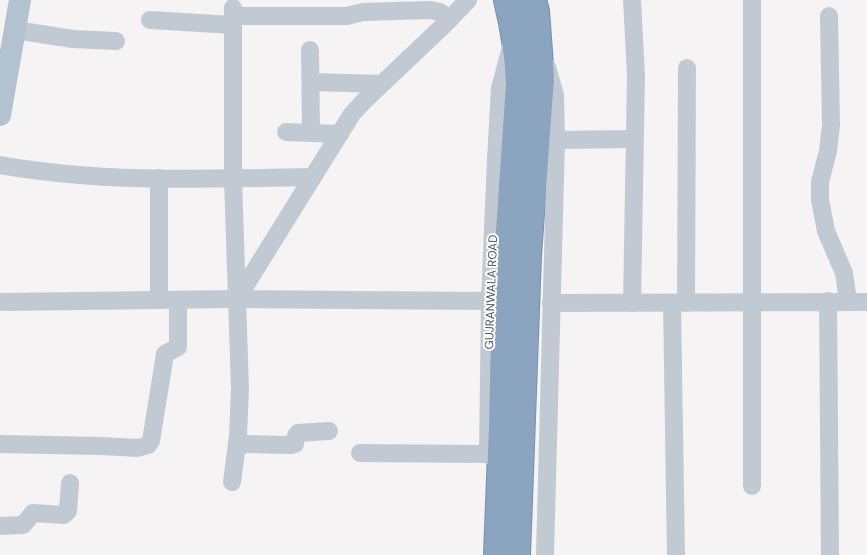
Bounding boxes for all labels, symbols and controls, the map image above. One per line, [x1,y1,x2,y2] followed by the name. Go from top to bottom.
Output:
[481,234,501,350] street label: GUJRANWALA ROAD

